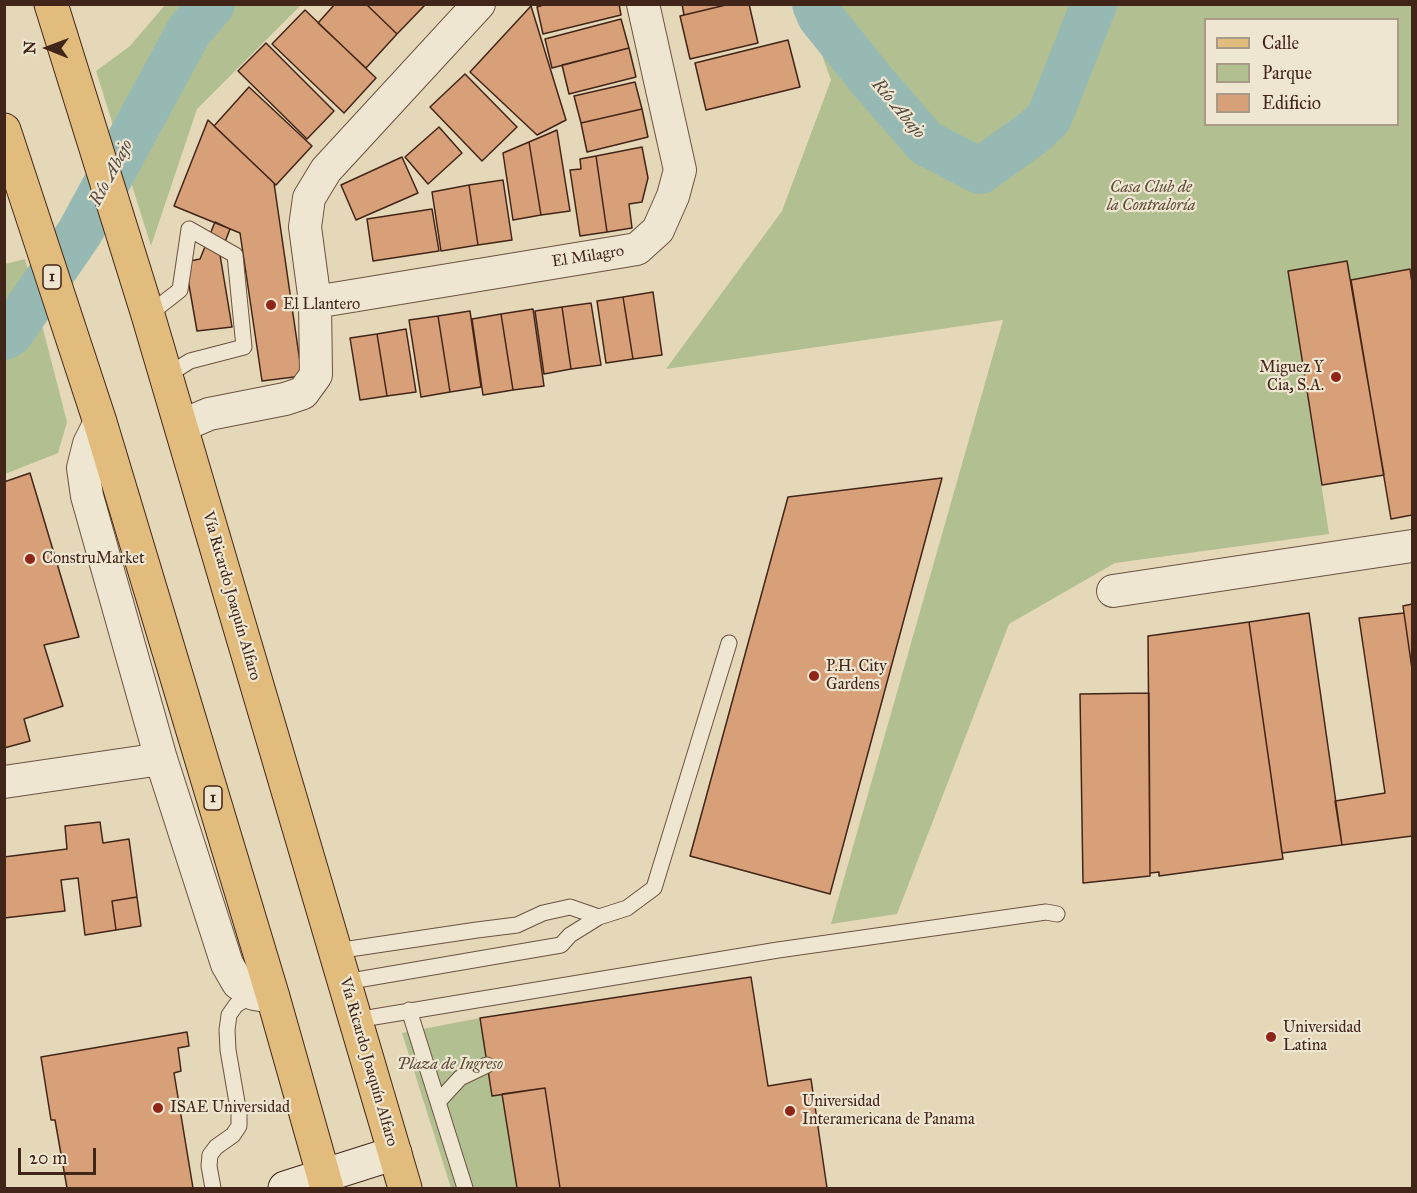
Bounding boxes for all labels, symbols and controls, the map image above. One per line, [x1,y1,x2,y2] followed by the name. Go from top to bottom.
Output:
[18,18,78,78] north arrow
[1204,18,1399,126] legend
[1262,32,1299,54] text: Calle
[20,41,39,55] text: N
[1262,62,1312,84] text: Parque
[867,75,929,143] water label: Río Abajo
[1262,92,1321,114] text: Edificio
[86,136,138,210] water label: Río Abajo
[1107,178,1195,216] park label: Casa Club de la Contraloría
[551,242,625,272] street label: El Milagro
[43,265,61,289] road number: 1
[283,295,360,315] place label: El Llantero
[264,298,278,312] marker: El Llantero
[1259,358,1324,396] place label: Miguez Y Cia, S.A.
[1329,370,1343,384] marker: Miguez Y Cia, S.A.
[198,509,264,683] street label: Vía Ricardo Joaquín Alfaro
[42,549,145,569] place label: ConstruMarket
[23,552,37,566] marker: ConstruMarket
[826,657,887,695] place label: P.H. City Gardens
[807,669,821,683] marker: P.H. City Gardens
[204,786,222,810] road number: 1
[335,975,401,1149] street label: Vía Ricardo Joaquín Alfaro
[1283,1018,1361,1056] place label: Universidad Latina
[1264,1030,1278,1044] marker: Universidad Latina
[397,1055,503,1075] park label: Plaza de Ingreso
[802,1092,975,1130] place label: Universidad Interamericana de Panama
[170,1098,290,1118] place label: ISAE Universidad
[151,1101,165,1115] marker: ISAE Universidad
[783,1104,797,1118] marker: Universidad Interamericana de Panama
[21,1136,99,1174] scale bar
[29,1147,67,1169] text: 20 m

